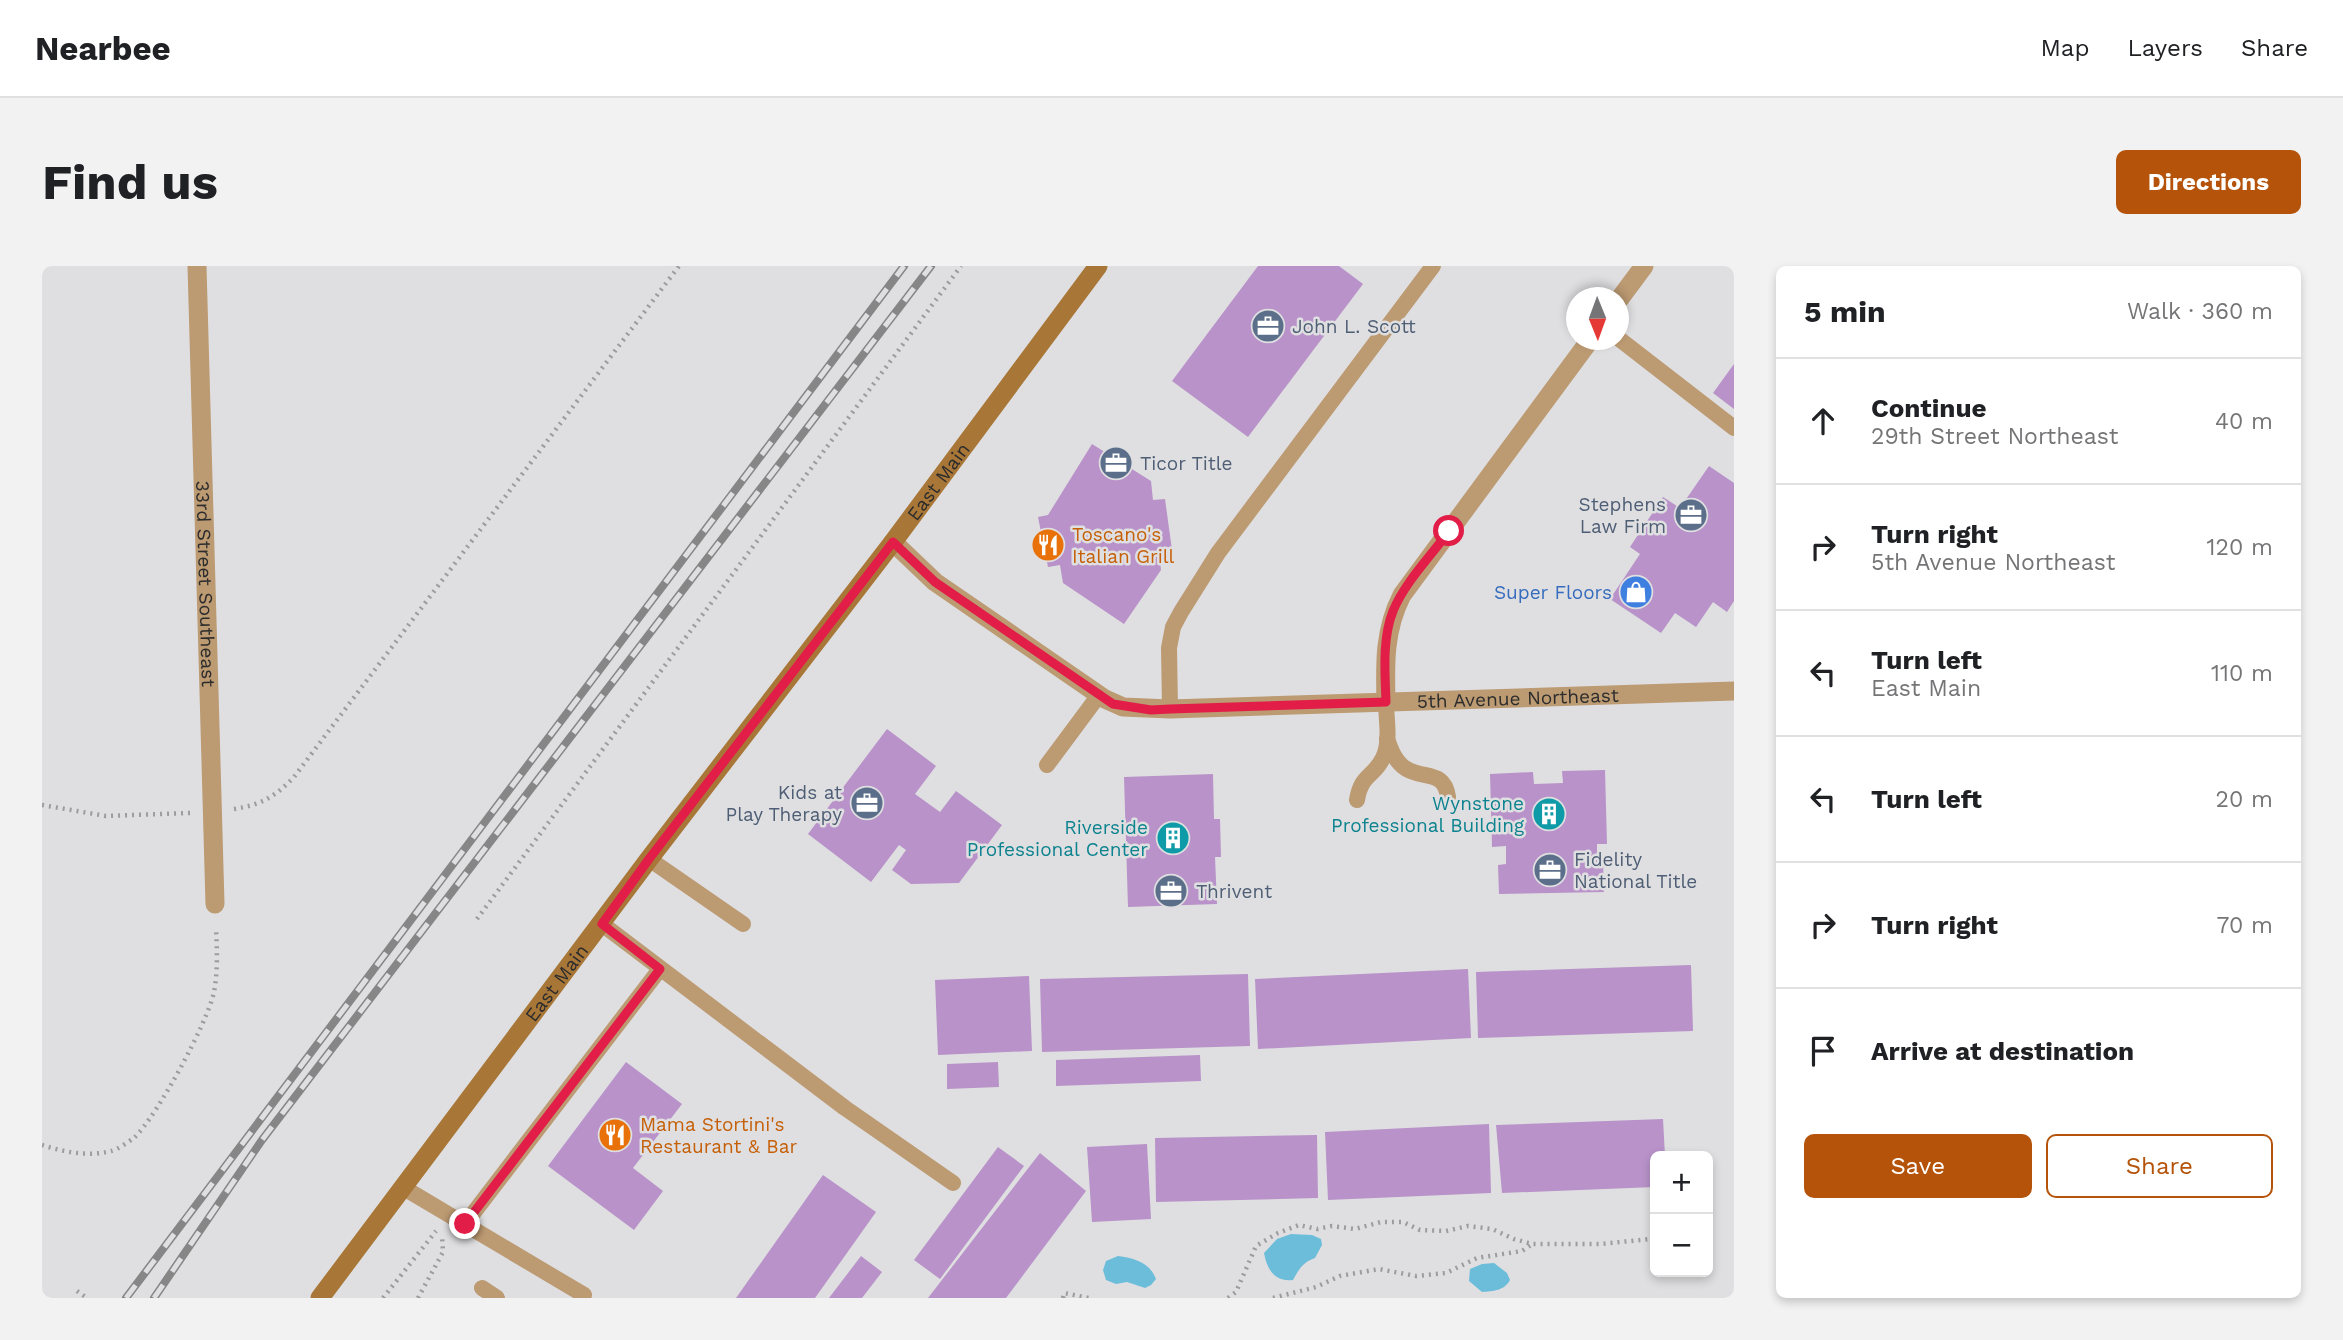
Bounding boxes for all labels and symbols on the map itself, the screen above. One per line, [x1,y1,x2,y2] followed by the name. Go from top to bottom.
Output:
[1566,287,1629,350] north arrow
[1249,307,1287,345] office icon: John L. Scott
[1292,315,1416,338] place label: John L. Scott
[902,438,974,525] street label: East Main
[1097,444,1135,482] office icon: Ticor Title
[1140,452,1233,475] place label: Ticor Title
[192,480,220,687] street label: 33rd Street Southeast
[1578,493,1666,538] place label: Stephens Law Firm
[1672,496,1710,534] office icon: Stephens Law Firm
[1433,515,1464,546] route start
[1072,523,1175,568] place label: Toscano's Italian Grill
[1029,526,1067,564] restaurant icon: Toscano's Italian Grill
[1617,573,1655,611] shop icon: Super Floors
[1494,581,1612,604] place label: Super Floors
[1416,683,1619,713] street label: 5th Avenue Northeast
[726,781,842,826] place label: Kids at Play Therapy
[848,784,886,822] office icon: Kids at Play Therapy
[1331,792,1525,837] place label: Wynstone Professional Building
[1530,795,1568,833] building icon: Wynstone Professional Building
[967,816,1148,861] place label: Riverside Professional Center
[1154,819,1192,857] building icon: Riverside Professional Center
[1574,848,1697,893] place label: Fidelity National Title
[1531,851,1569,889] office icon: Fidelity National Title
[1152,872,1190,910] office icon: Thrivent
[1196,880,1272,903] place label: Thrivent
[520,939,593,1026] street label: East Main
[640,1113,798,1158] place label: Mama Stortini's Restaurant & Bar
[596,1116,634,1154] restaurant icon: Mama Stortini's Restaurant & Bar
[449,1208,480,1239] route end

